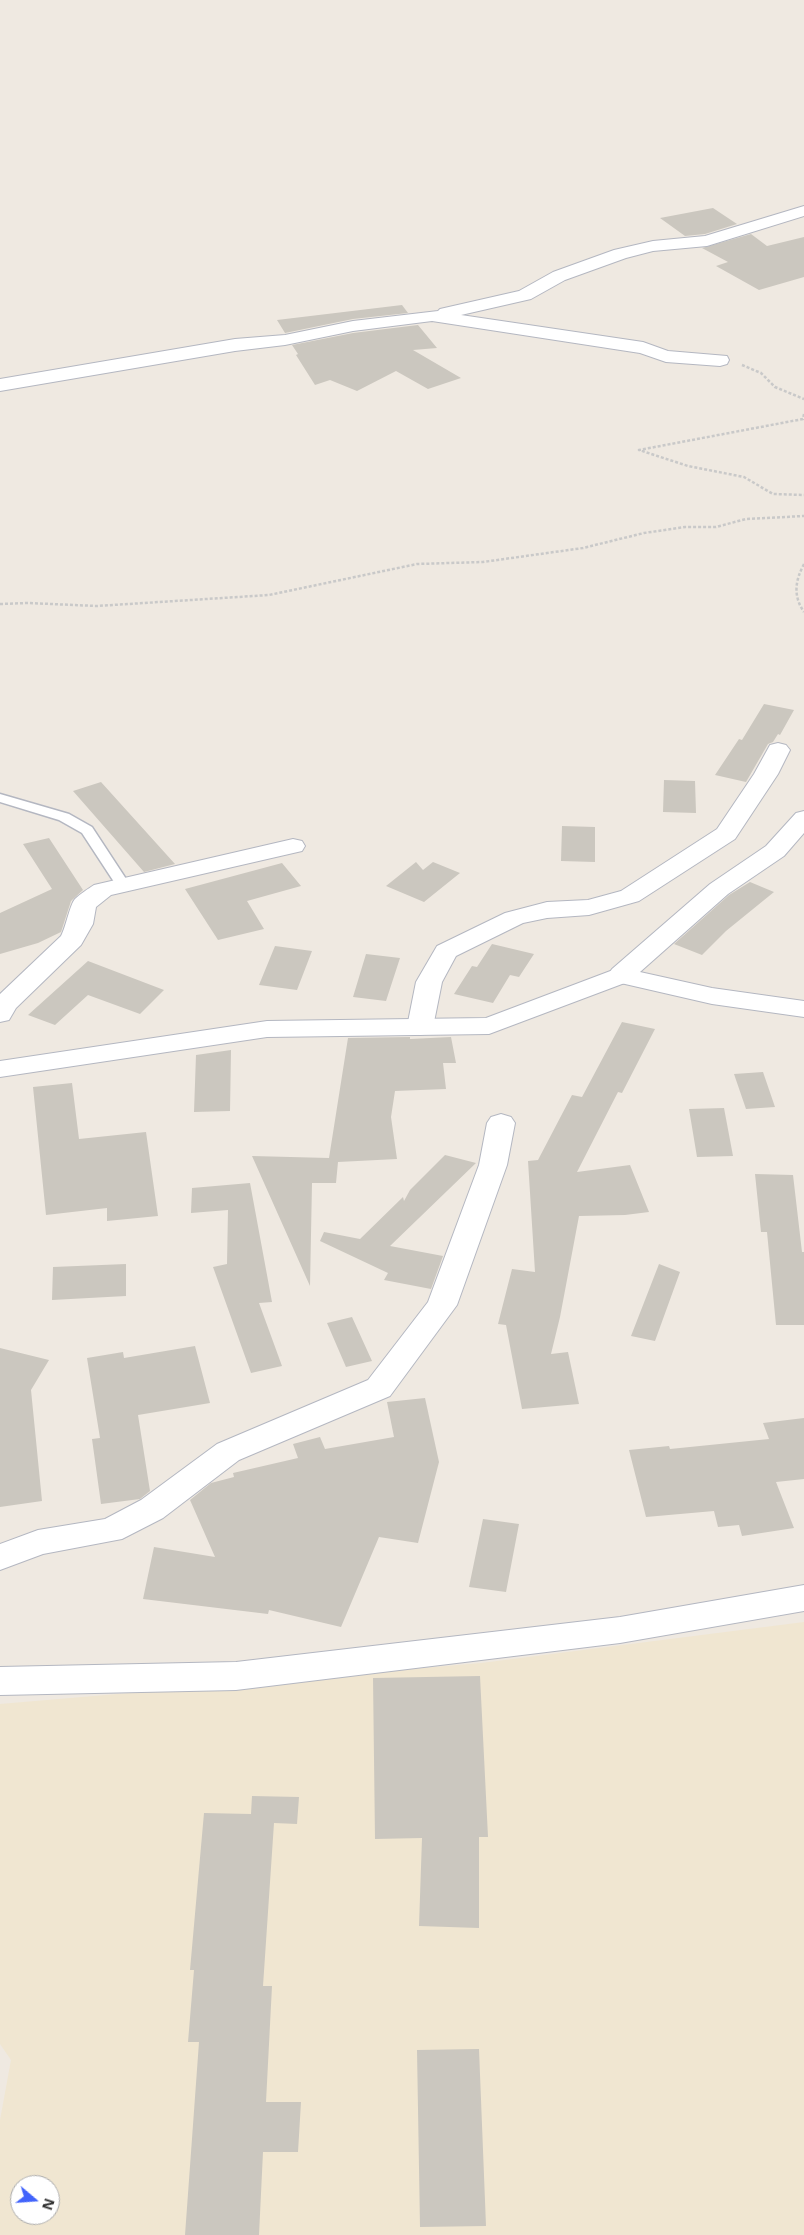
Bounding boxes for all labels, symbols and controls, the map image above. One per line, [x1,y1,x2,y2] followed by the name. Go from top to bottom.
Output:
[10,2175,60,2225] north arrow
[38,2196,60,2213] text: N

